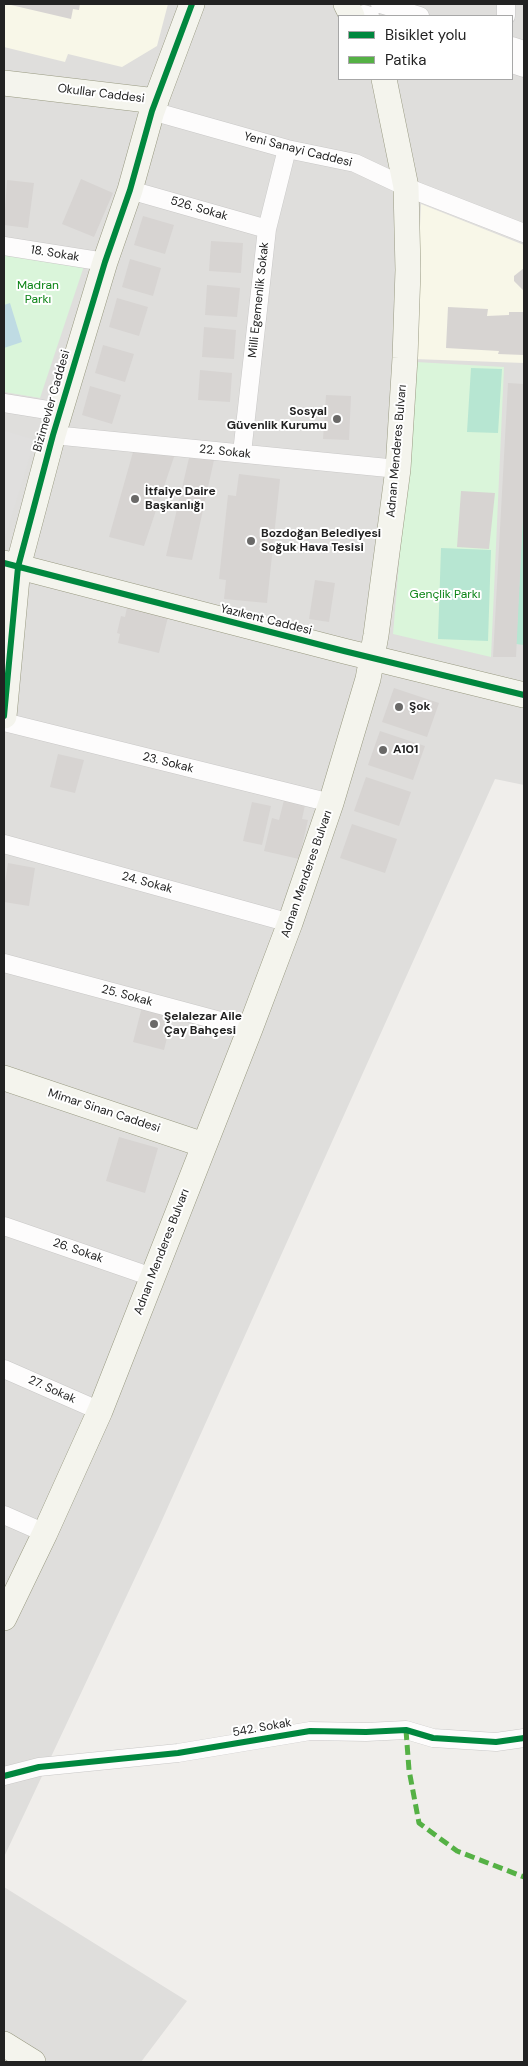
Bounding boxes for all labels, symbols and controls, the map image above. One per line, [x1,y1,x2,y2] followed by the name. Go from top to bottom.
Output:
[338,15,513,80] legend
[385,25,466,45] text: Bisiklet yolu
[385,50,426,70] text: Patika
[57,82,145,106] street label: Okullar Caddesi
[242,130,354,170] street label: Yeni Sanayi Caddesi
[169,194,229,224] street label: 526. Sokak
[246,241,272,359] street label: Milli Egemenlik Sokak
[30,243,80,265] street label: 18. Sokak
[17,279,59,307] park label: Madran Parkı
[31,348,73,454] street label: Bizimevler Caddesi
[384,384,410,518] street label: Adnan Menderes Bulvarı
[227,405,327,433] place label: Sosyal Güvenlik Kurumu
[331,413,343,425] marker: Sosyal Güvenlik Kurumu
[198,442,252,462] street label: 22. Sokak
[145,485,216,513] place label: İtfaiye Daire Başkanlığı
[129,493,141,505] marker: İtfaiye Daire Başkanlığı
[261,527,381,555] place label: Bozdoğan Belediyesi Soğuk Hava Tesisi
[245,535,257,547] marker: Bozdoğan Belediyesi Soğuk Hava Tesisi
[410,588,480,602] park label: Gençlik Parkı
[219,602,313,638] street label: Yazıkent Caddesi
[409,700,431,714] place label: Şok
[393,701,405,713] marker: Şok
[393,743,418,757] place label: A101
[377,744,389,756] marker: A101
[141,750,195,776] street label: 23. Sokak
[278,809,336,939] street label: Adnan Menderes Bulvarı
[120,869,174,897] street label: 24. Sokak
[100,982,154,1010] street label: 25. Sokak
[164,1010,242,1038] place label: Şelalezar Aile Çay Bahçesi
[148,1018,160,1030] marker: Şelalezar Aile Çay Bahçesi
[46,1086,162,1136] street label: Mimar Sinan Caddesi
[131,1187,193,1317] street label: Adnan Menderes Bulvarı
[51,1236,105,1266] street label: 26. Sokak
[26,1373,78,1407] street label: 27. Sokak
[231,1716,293,1740] street label: 542. Sokak

